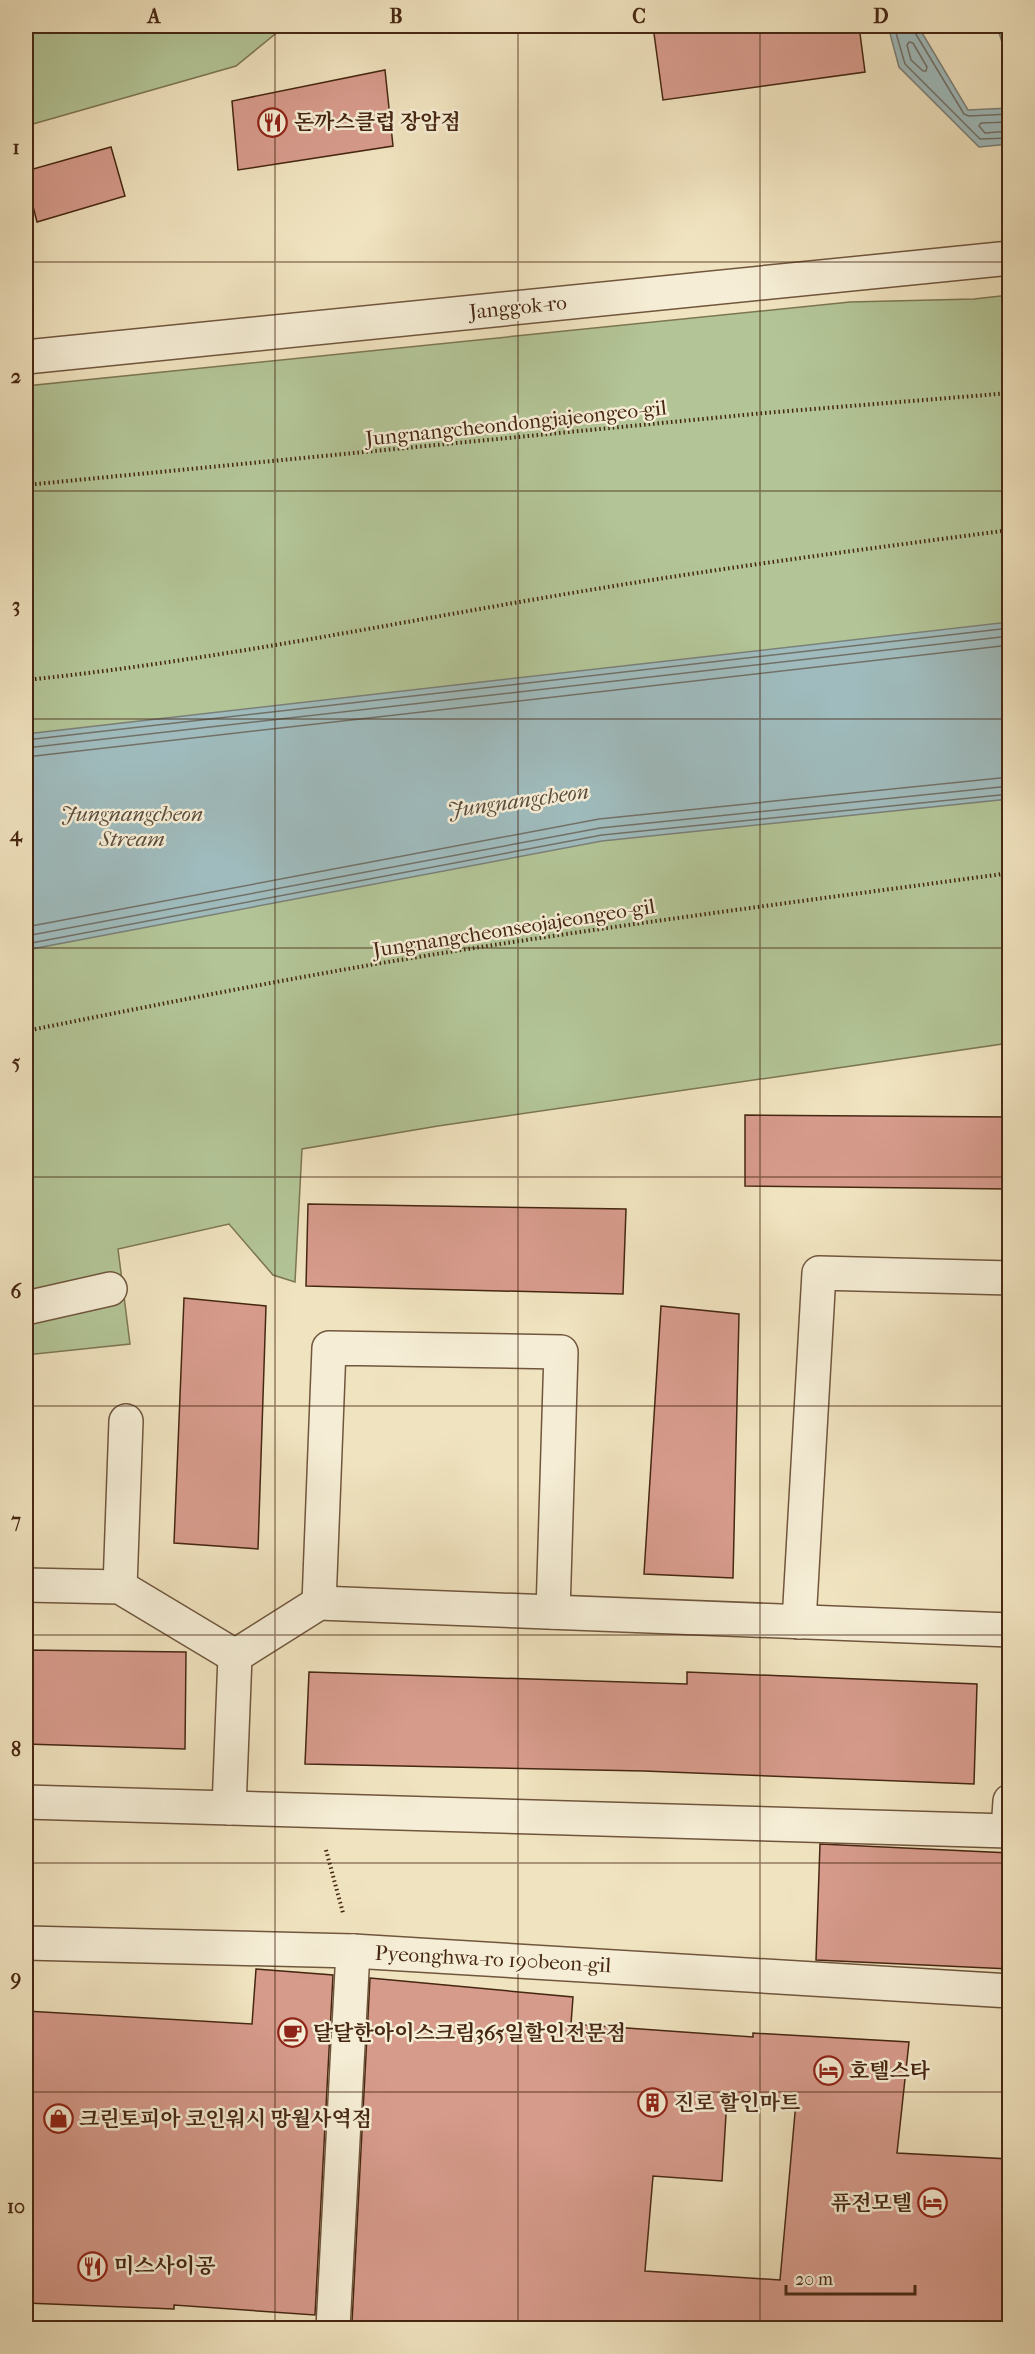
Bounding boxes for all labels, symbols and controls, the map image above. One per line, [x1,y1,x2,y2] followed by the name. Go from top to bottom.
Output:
[146,5,162,28] text: A
[389,5,403,28] text: B
[632,5,646,28] text: C
[873,5,889,28] text: D
[257,106,289,138] restaurant icon: 돈까스클럽 장암점
[294,110,461,134] place label: 돈까스클럽 장암점
[12,136,20,159] text: 1
[466,290,568,324] street label: Janggok-ro
[11,365,21,388] text: 2
[362,395,668,451] street label: Jungnangcheondongjajeongeo-gil
[12,594,20,617] text: 3
[446,778,590,824] water label: Jungnangcheon
[61,801,203,852] water label: Jungnangcheon Stream
[9,823,23,847] text: 4
[369,894,657,962] street label: Jungnangcheonseojajeongeo-gil
[12,1051,21,1074] text: 5
[11,1280,23,1303] text: 6
[10,1509,21,1532] text: 7
[11,1738,21,1761] text: 8
[374,1941,612,1977] street label: Pyeonghwa-ro 190beon-gil
[10,1967,21,1990] text: 9
[276,2017,308,2049] cafe icon: 달달한아이스크림365일할인전문점
[313,2021,626,2045] place label: 달달한아이스크림365일할인전문점
[812,2055,844,2087] hotel icon: 호텔스타
[849,2059,931,2083] place label: 호텔스타
[637,2087,669,2119] building icon: 진로 할인마트
[674,2091,800,2115] place label: 진로 할인마트
[42,2103,74,2135] shop icon: 크린토피아 코인워시 망월사역점
[79,2107,372,2131] place label: 크린토피아 코인워시 망월사역점
[917,2187,949,2219] hotel icon: 퓨전모텔
[831,2191,912,2215] place label: 퓨전모텔
[7,2195,25,2218] text: 10
[77,2250,109,2282] restaurant icon: 미스사이공
[114,2254,215,2278] place label: 미스사이공
[786,2258,915,2296] scale bar
[795,2269,833,2290] text: 20 m

